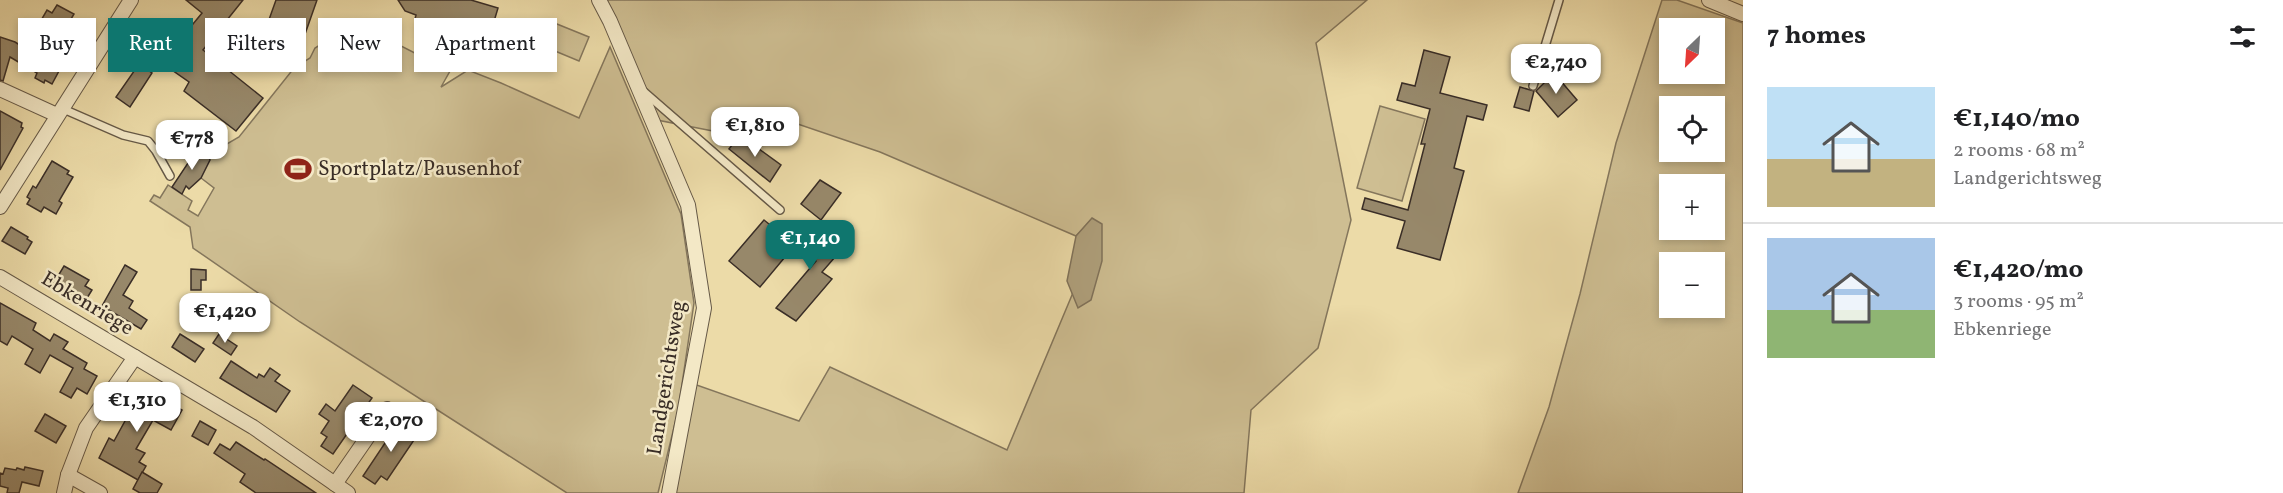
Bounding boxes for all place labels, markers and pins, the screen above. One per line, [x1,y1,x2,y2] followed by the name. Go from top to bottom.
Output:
[1507,44,1605,95] pin: €2,740
[706,107,804,158] pin: €1,810
[156,120,228,171] pin: €778
[283,154,313,184] sports icon: Sportplatz/Pausenhof
[318,155,521,184] place label: Sportplatz/Pausenhof
[761,220,859,271] pin: €1,140
[176,293,274,344] pin: €1,420
[88,382,186,433] pin: €1,310
[342,402,440,453] pin: €2,070

